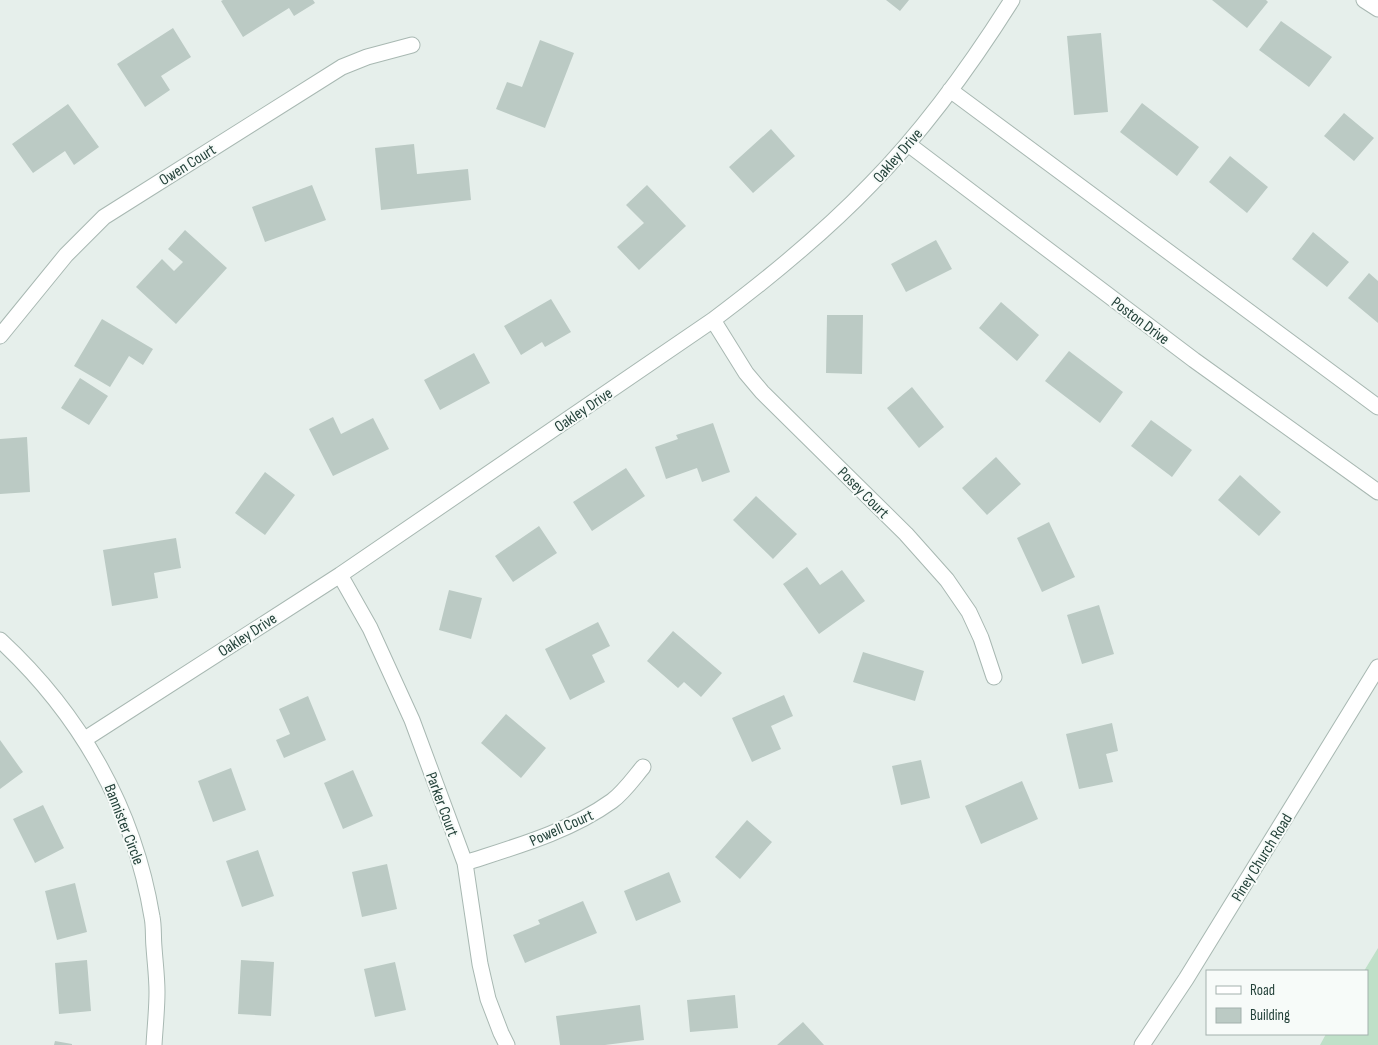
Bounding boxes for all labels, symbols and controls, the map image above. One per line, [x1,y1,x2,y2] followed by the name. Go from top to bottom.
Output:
[869,125,927,187] street label: Oakley Drive
[156,140,220,190] street label: Owen Court
[1107,293,1173,349] street label: Poston Drive
[551,384,616,437] street label: Oakley Drive
[833,463,893,523] street label: Posey Court
[215,609,281,661] street label: Oakley Drive
[421,770,462,840] street label: Parker Court
[100,781,148,868] street label: Bannister Circle
[527,806,597,851] street label: Powell Court
[1228,810,1297,905] street label: Piney Church Road
[1206,970,1368,1035] legend
[1250,981,1275,1000] text: Road
[1250,1006,1290,1025] text: Building

